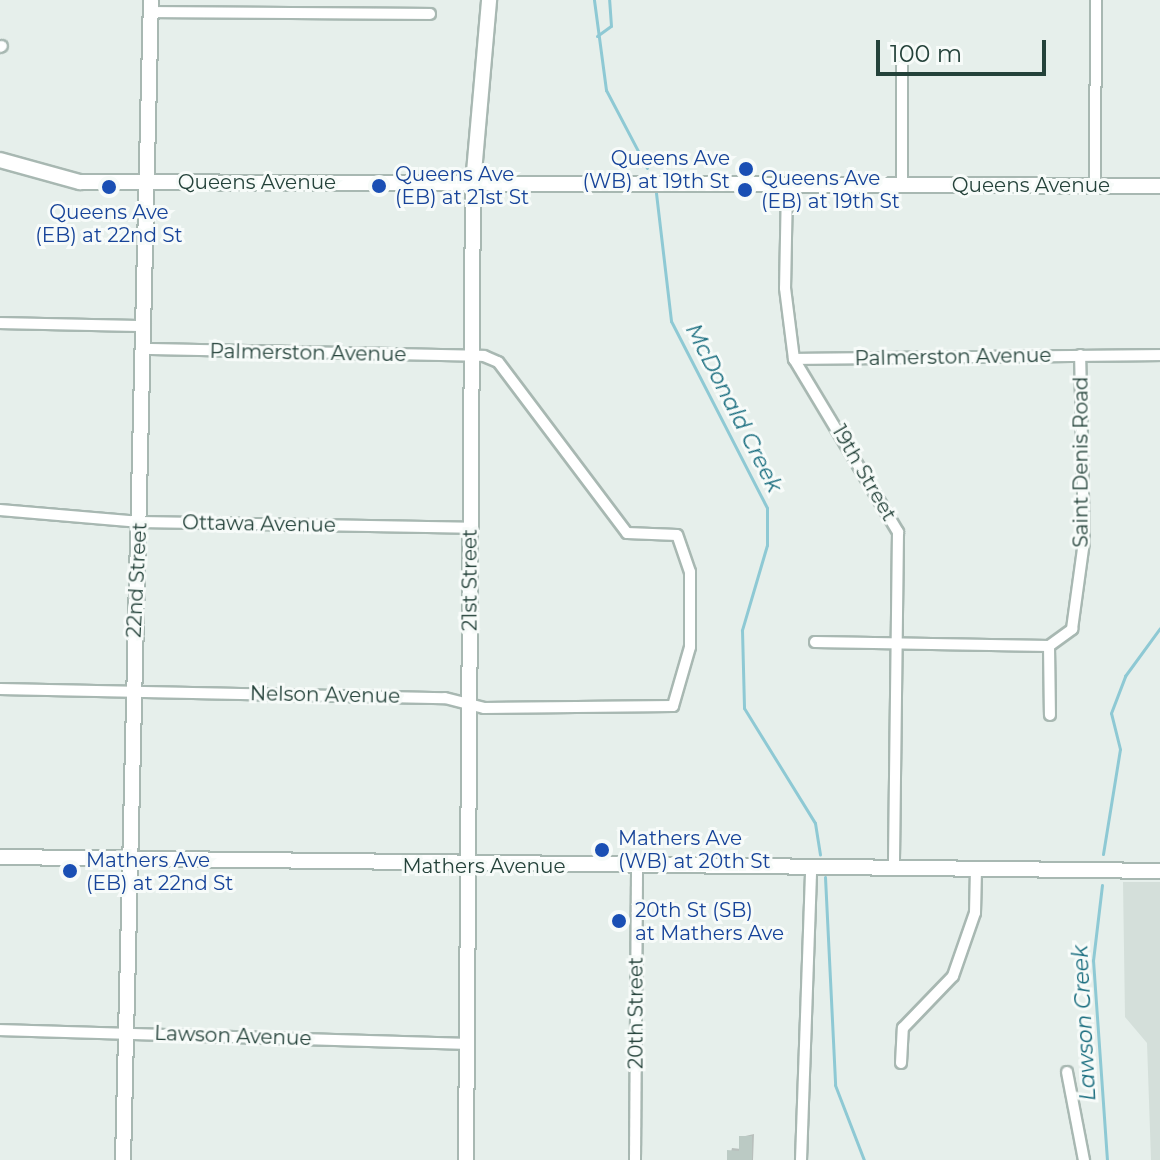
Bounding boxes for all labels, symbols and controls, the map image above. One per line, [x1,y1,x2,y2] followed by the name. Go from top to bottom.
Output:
[880,24,1050,74] scale bar
[890,39,962,68] text: 100 m
[583,146,730,193] place label: Queens Ave (WB) at 19th St
[737,160,755,178] marker: Queens Ave (WB) at 19th St
[395,162,529,209] place label: Queens Ave (EB) at 21st St
[761,166,900,213] place label: Queens Ave (EB) at 19th St
[178,170,336,194] street label: Queens Avenue
[952,173,1110,197] street label: Queens Avenue
[370,177,388,195] marker: Queens Ave (EB) at 21st St
[100,178,118,196] marker: Queens Ave (EB) at 22nd St
[736,181,754,199] marker: Queens Ave (EB) at 19th St
[35,200,183,247] place label: Queens Ave (EB) at 22nd St
[680,319,788,497] water label: McDonald Creek
[209,339,407,367] street label: Palmerston Avenue
[854,343,1052,371] street label: Palmerston Avenue
[1069,376,1093,548] street label: Saint Denis Road
[827,421,901,525] street label: 19th Street
[182,511,336,537] street label: Ottawa Avenue
[122,522,152,638] street label: 22nd Street
[458,529,482,631] street label: 21st Street
[250,682,400,708] street label: Nelson Avenue
[618,826,771,873] place label: Mathers Ave (WB) at 20th St
[593,841,611,859] marker: Mathers Ave (WB) at 20th St
[86,848,233,895] place label: Mathers Ave (EB) at 22nd St
[402,854,566,878] street label: Mathers Avenue
[61,862,79,880] marker: Mathers Ave (EB) at 22nd St
[635,898,784,945] place label: 20th St (SB) at Mathers Ave
[610,912,628,930] marker: 20th St (SB) at Mathers Ave
[1067,944,1101,1102] water label: Lawson Creek
[624,957,648,1069] street label: 20th Street
[154,1021,312,1051] street label: Lawson Avenue

